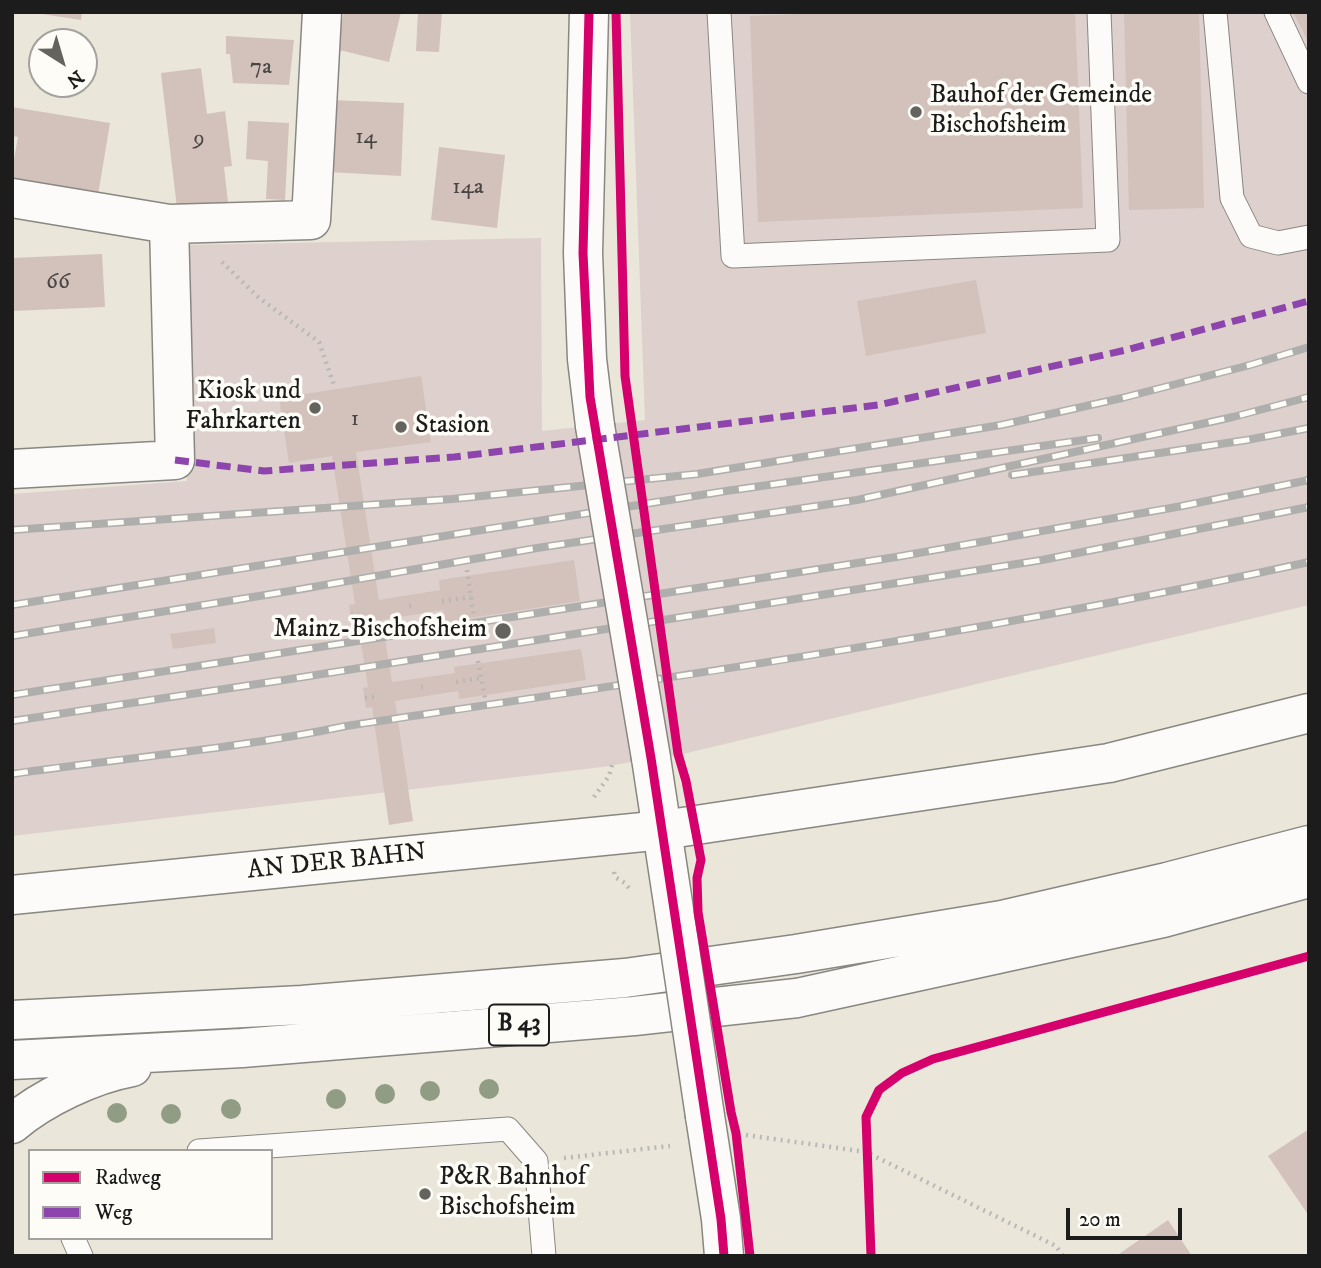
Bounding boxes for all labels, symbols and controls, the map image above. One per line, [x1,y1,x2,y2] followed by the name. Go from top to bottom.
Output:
[28,28,98,98] north arrow
[250,54,272,82] house number: 7a
[62,65,88,92] text: N
[930,81,1152,142] place label: Bauhof der Gemeinde Bischofsheim
[908,104,924,120] marker: Bauhof der Gemeinde Bischofsheim
[355,124,377,152] house number: 14
[193,126,205,154] house number: 9
[452,174,484,202] house number: 14a
[46,269,70,297] house number: 66
[185,377,301,438] place label: Kiosk und Fahrkarten
[307,400,323,416] marker: Kiosk und Fahrkarten
[351,406,359,434] house number: 1
[415,411,490,443] place label: Stasion
[393,419,409,435] marker: Stasion
[274,615,487,647] place label: Mainz-Bischofsheim
[493,621,513,641] marker: Mainz-Bischofsheim
[246,838,428,888] street label: AN DER BAHN
[489,1004,549,1045] road number: B 43
[28,1149,273,1240] legend
[439,1163,586,1224] place label: P&R Bahnhof Bischofsheim
[95,1165,161,1191] text: Radweg
[417,1186,433,1202] marker: P&R Bahnhof Bischofsheim
[1069,1194,1184,1238] scale bar
[95,1200,132,1226] text: Weg
[1079,1207,1121,1233] text: 20 m

